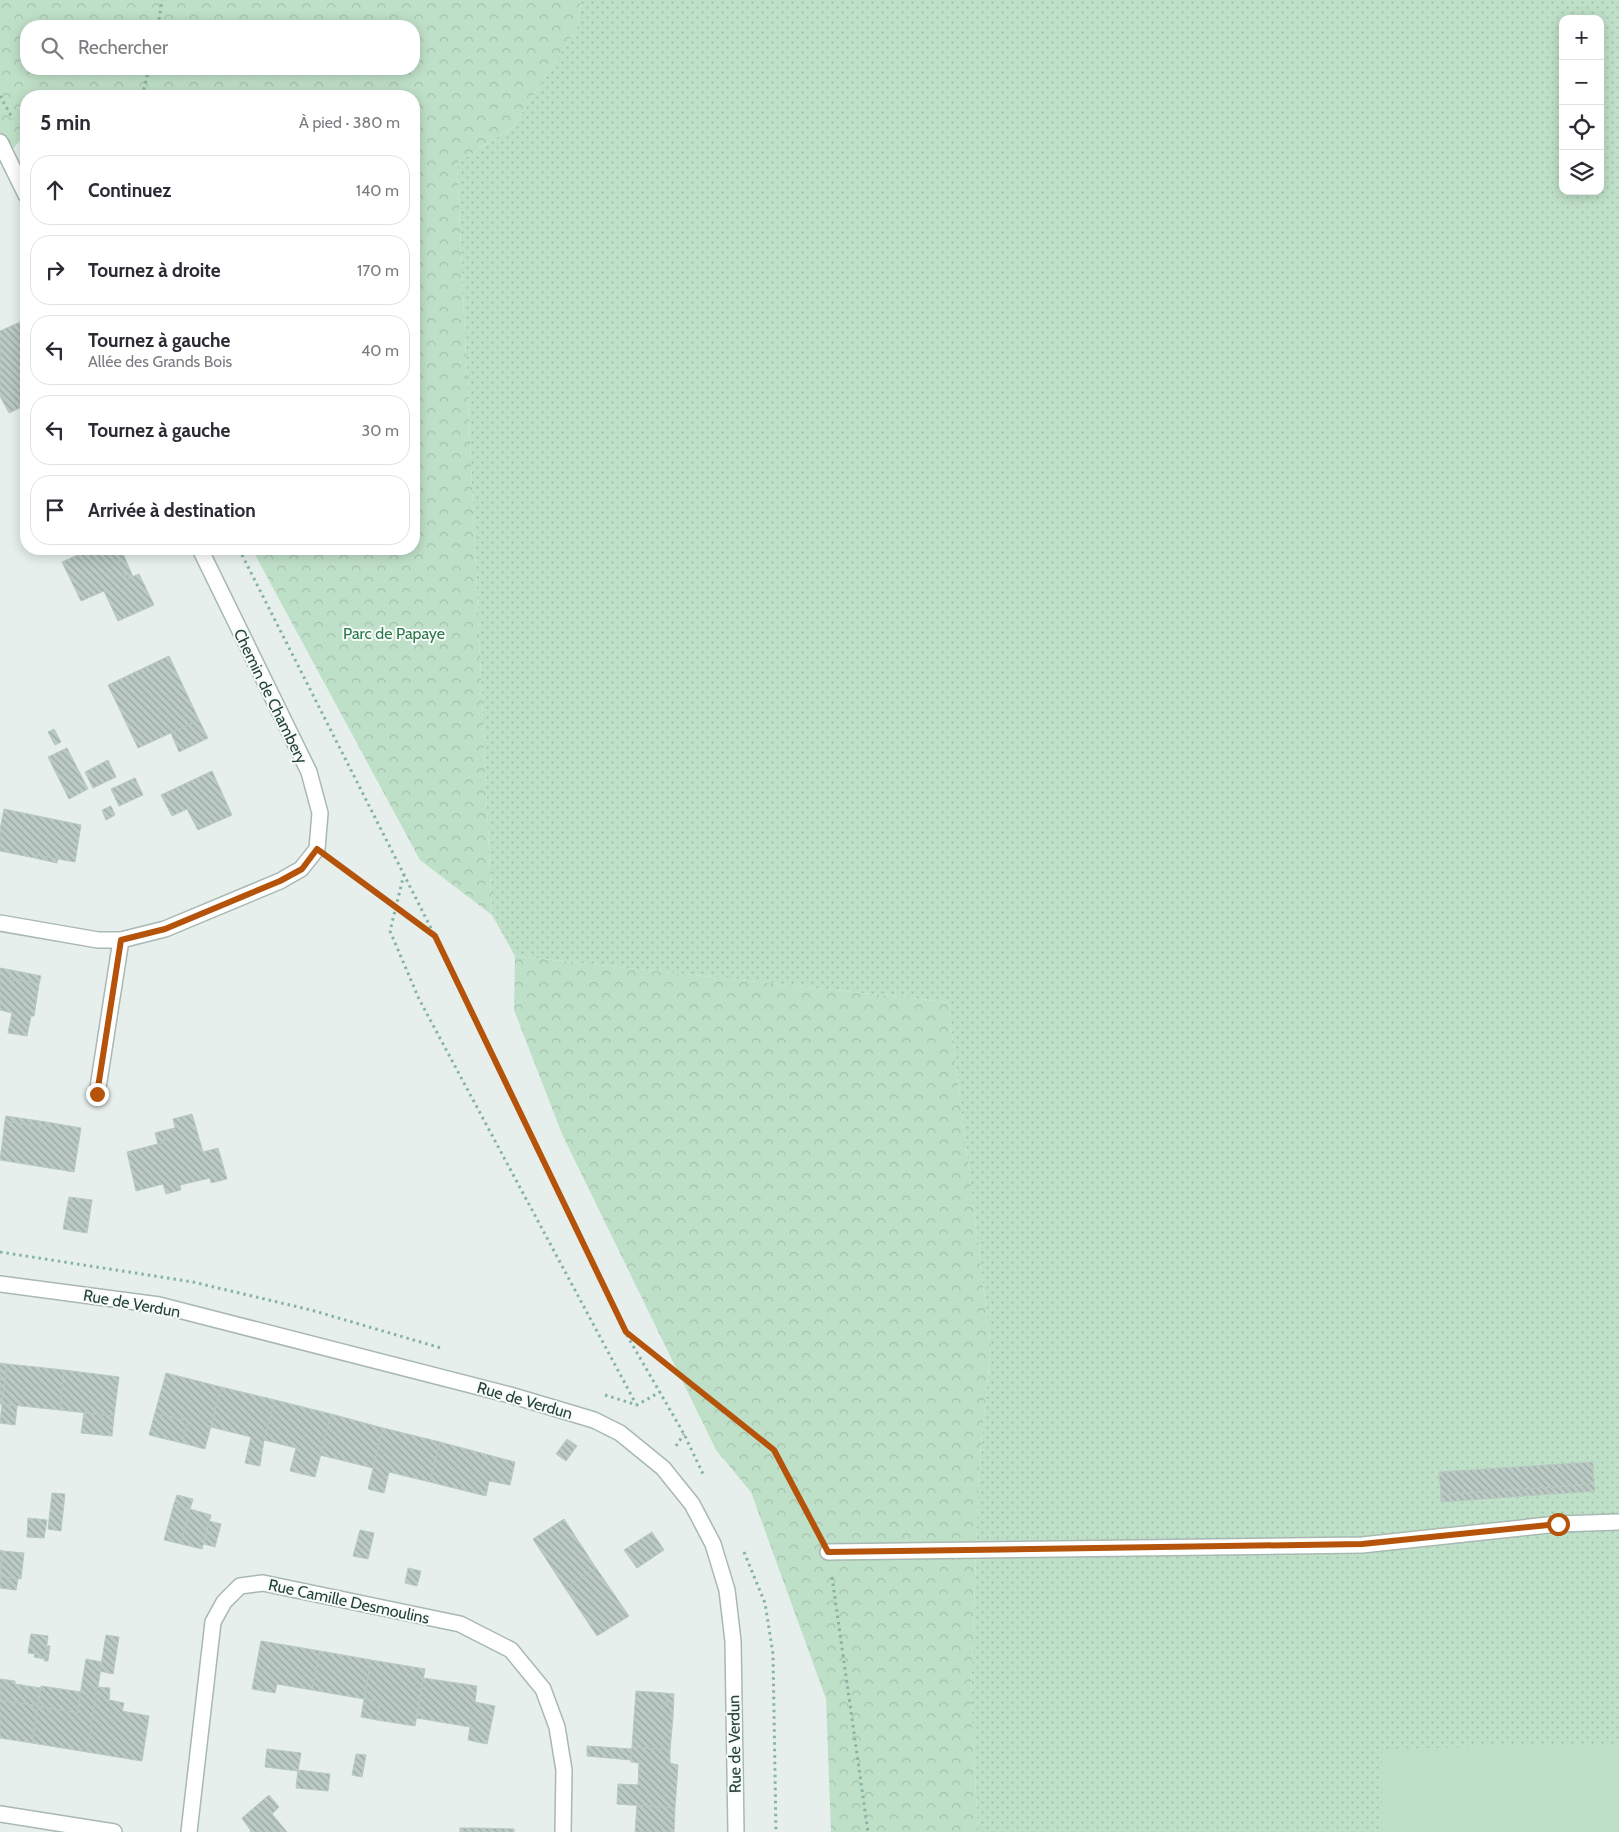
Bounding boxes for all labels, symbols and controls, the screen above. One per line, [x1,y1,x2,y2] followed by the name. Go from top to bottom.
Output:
[1559,15,1604,195] map controls
[1559,15,1604,60] button: +
[20,20,420,75] search box
[38,34,66,62] icon: search
[78,36,168,59] text: Rechercher
[1559,60,1604,105] button: −
[1559,105,1604,150] button: locate
[40,110,91,135] text: 5 min
[299,113,400,132] text: À pied · 380 m
[1559,150,1604,195] button: layers
[41,176,69,204] icon: ahead
[88,179,171,202] text: Continuez
[356,181,399,200] text: 140 m
[41,256,69,284] icon: right
[88,259,221,282] text: Tournez à droite
[357,261,399,280] text: 170 m
[88,329,230,352] text: Tournez à gauche
[41,336,69,364] icon: left
[361,341,399,360] text: 40 m
[88,352,232,371] text: Allée des Grands Bois
[41,416,69,444] icon: left
[88,419,230,442] text: Tournez à gauche
[362,421,399,440] text: 30 m
[41,496,69,524] icon: arrive
[88,499,256,522] text: Arrivée à destination
[343,624,445,643] park label: Parc de Papaye
[230,626,311,767] street label: Chemin de Chambery
[86,1083,109,1106] route end
[82,1286,182,1321] street label: Rue de Verdun
[475,1378,575,1423] street label: Rue de Verdun
[1547,1513,1570,1536] route start
[267,1575,432,1628] street label: Rue Camille Desmoulins
[724,1695,745,1793] street label: Rue de Verdun

